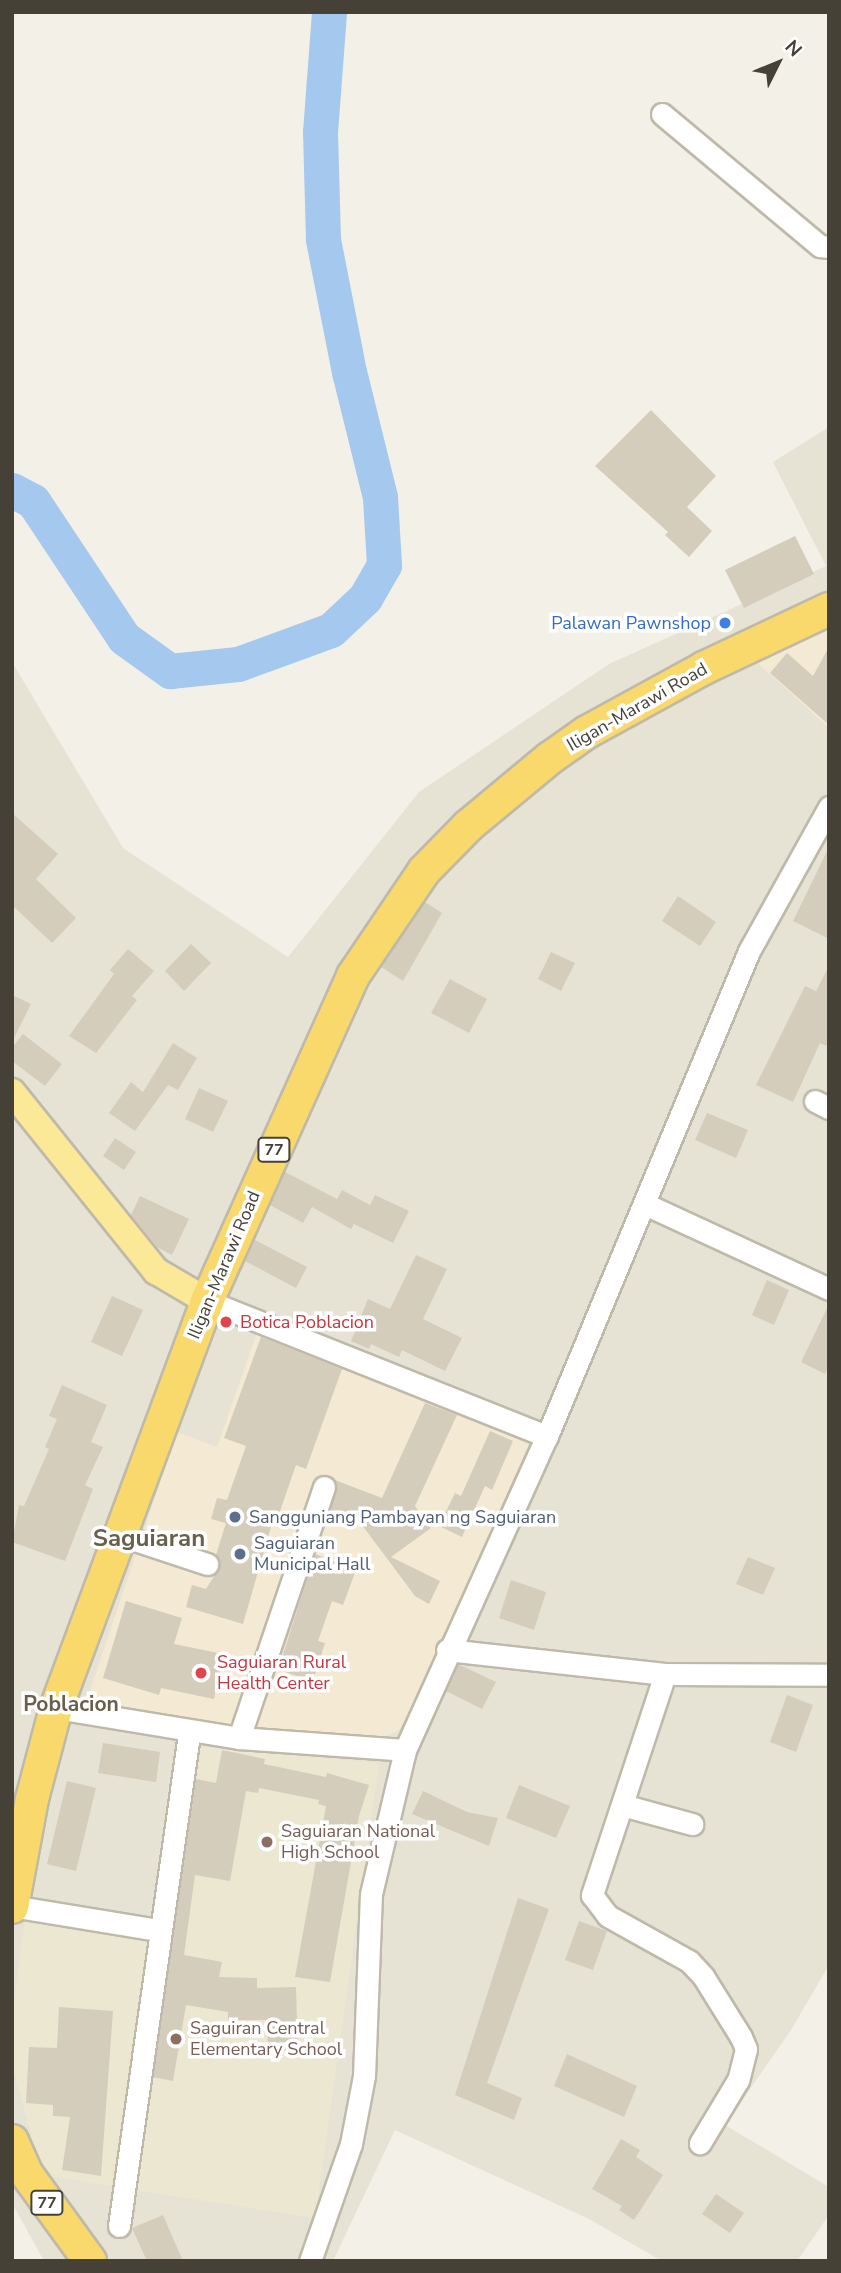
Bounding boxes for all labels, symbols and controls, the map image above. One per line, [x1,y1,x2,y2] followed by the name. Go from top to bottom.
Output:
[743,28,813,98] north arrow
[779,35,808,63] text: N
[551,612,711,634] place label: Palawan Pawnshop
[717,615,733,631] marker: Palawan Pawnshop
[563,658,711,756] street label: Iligan-Marawi Road
[256,1138,292,1162] road number: 77
[183,1188,265,1342] street label: Iligan-Marawi Road
[240,1311,374,1333] place label: Botica Poblacion
[218,1314,234,1330] marker: Botica Poblacion
[249,1506,556,1528] place label: Sangguniang Pambayan ng Saguiaran
[227,1509,243,1525] marker: Sangguniang Pambayan ng Saguiaran
[93,1525,205,1553] district label: Saguiaran
[254,1533,370,1576] place label: Saguiaran Municipal Hall
[232,1546,248,1562] marker: Saguiaran Municipal Hall
[217,1652,346,1694] place label: Saguiaran Rural Health Center
[191,1663,211,1683] marker: Saguiaran Rural Health Center
[23,1691,119,1717] district label: Poblacion
[281,1821,435,1864] place label: Saguiaran National High School
[259,1834,275,1850] marker: Saguiaran National High School
[190,2018,342,2060] place label: Saguiran Central Elementary School
[168,2031,184,2047] marker: Saguiran Central Elementary School
[30,2190,64,2216] road number: 77

